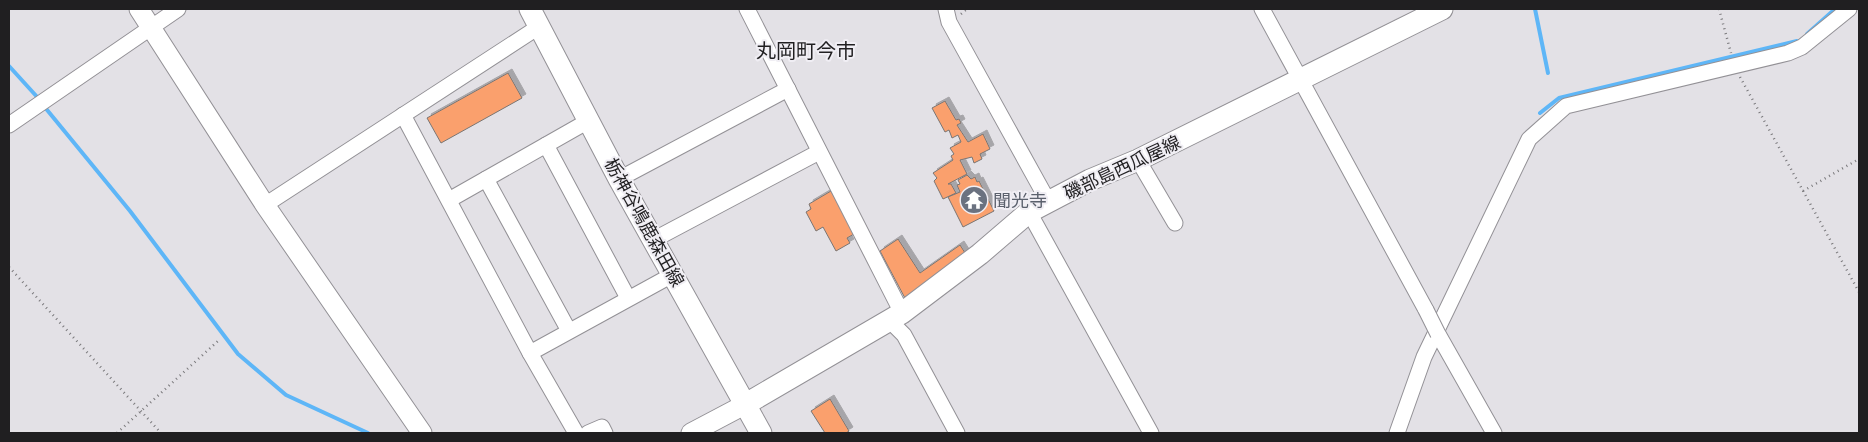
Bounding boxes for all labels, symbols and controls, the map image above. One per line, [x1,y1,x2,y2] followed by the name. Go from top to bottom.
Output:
[756,37,856,64] district label: 丸岡町今市
[1060,129,1184,205] street label: 磯部島西瓜屋線
[600,153,690,291] street label: 栃神谷鳴鹿森田線
[959,185,989,215] temple icon: 聞光寺
[993,188,1047,212] place label: 聞光寺

